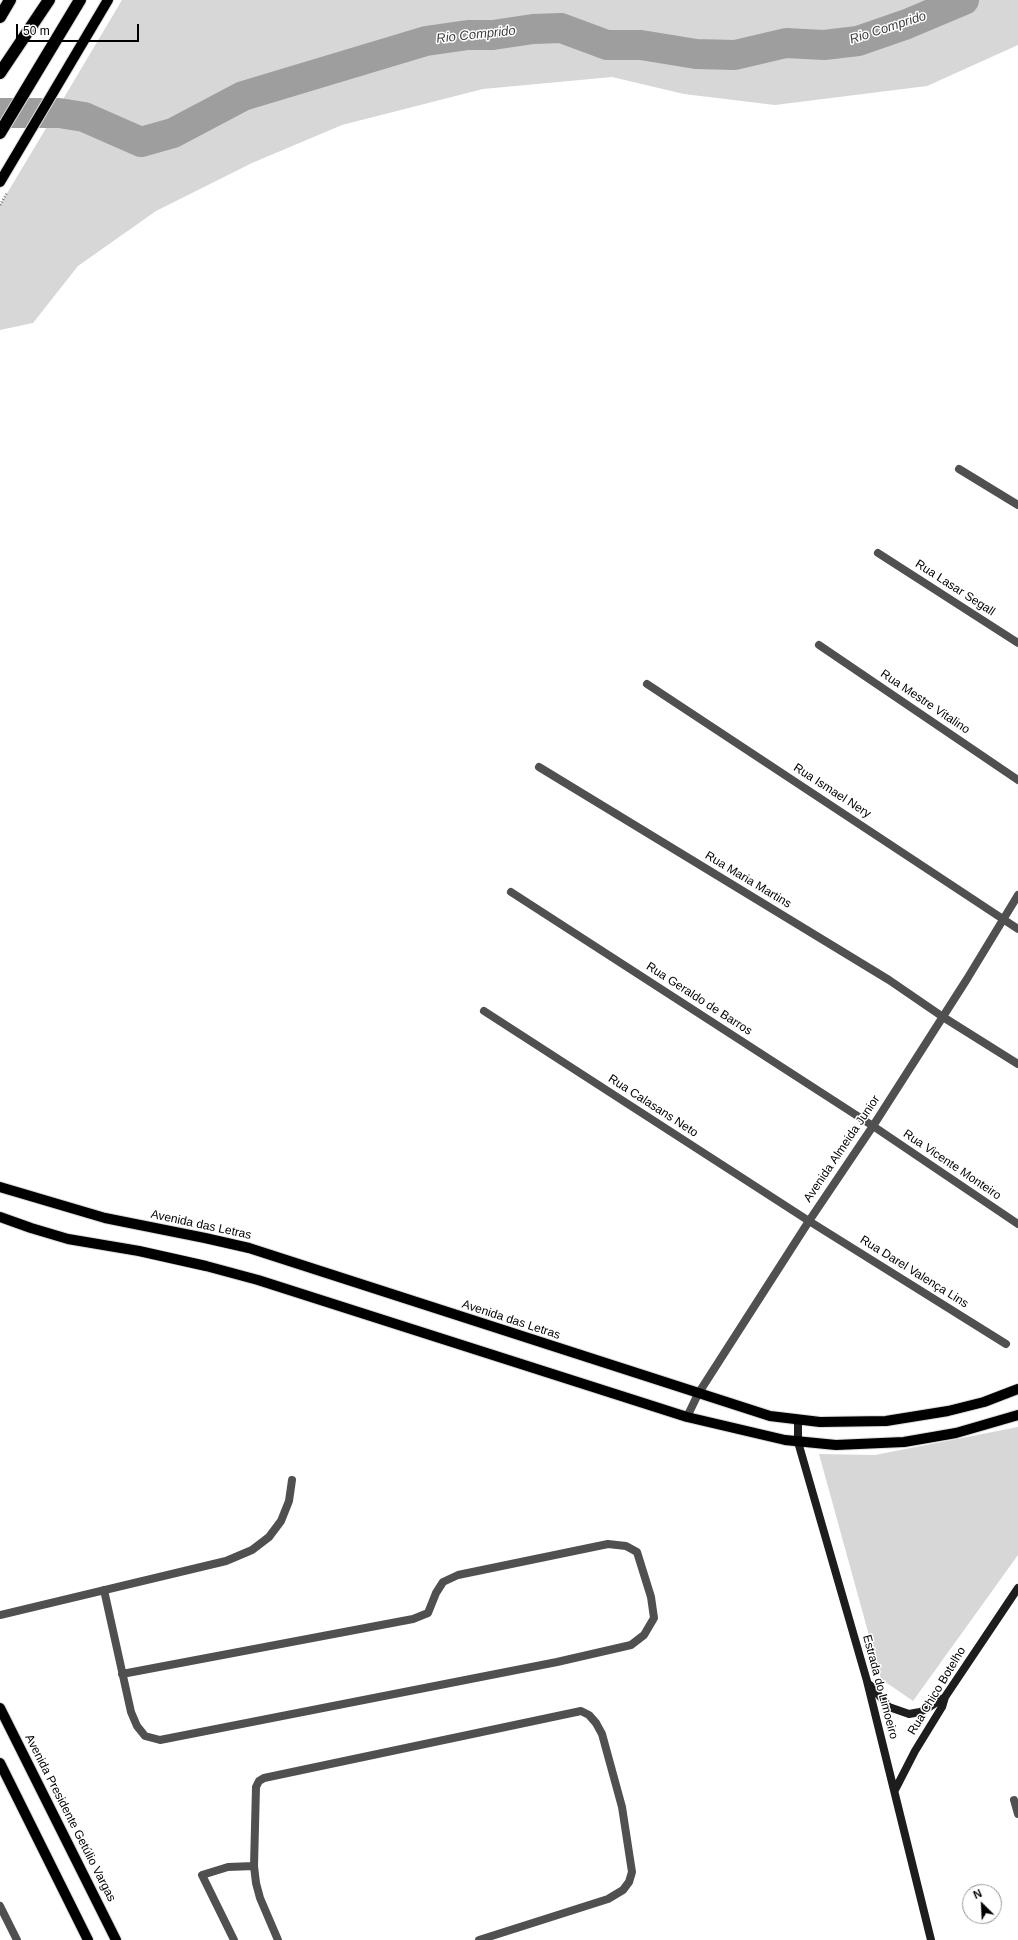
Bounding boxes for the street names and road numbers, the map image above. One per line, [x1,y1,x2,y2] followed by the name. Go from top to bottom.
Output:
[912,557,998,619] street label: Rua Lasar Segall
[878,667,972,737] street label: Rua Mestre Vitalino
[791,761,873,821] street label: Rua Ismael Nery
[702,849,794,911] street label: Rua Maria Martins
[643,959,755,1039] street label: Rua Geraldo de Barros
[605,1072,701,1140] street label: Rua Calasans Neto
[801,1093,883,1205] street label: Avenida Almeida Junior
[900,1127,1004,1203] street label: Rua Vicente Monteiro
[149,1207,253,1243] street label: Avenida das Letras
[857,1233,971,1311] street label: Rua Darel Valença Lins
[460,1297,562,1343] street label: Avenida das Letras
[859,1633,901,1741] street label: Estrada do Limoeiro
[905,1644,969,1738] street label: Rua Chico Botelho
[21,1732,119,1904] street label: Avenida Presidente Getúlio Vargas

